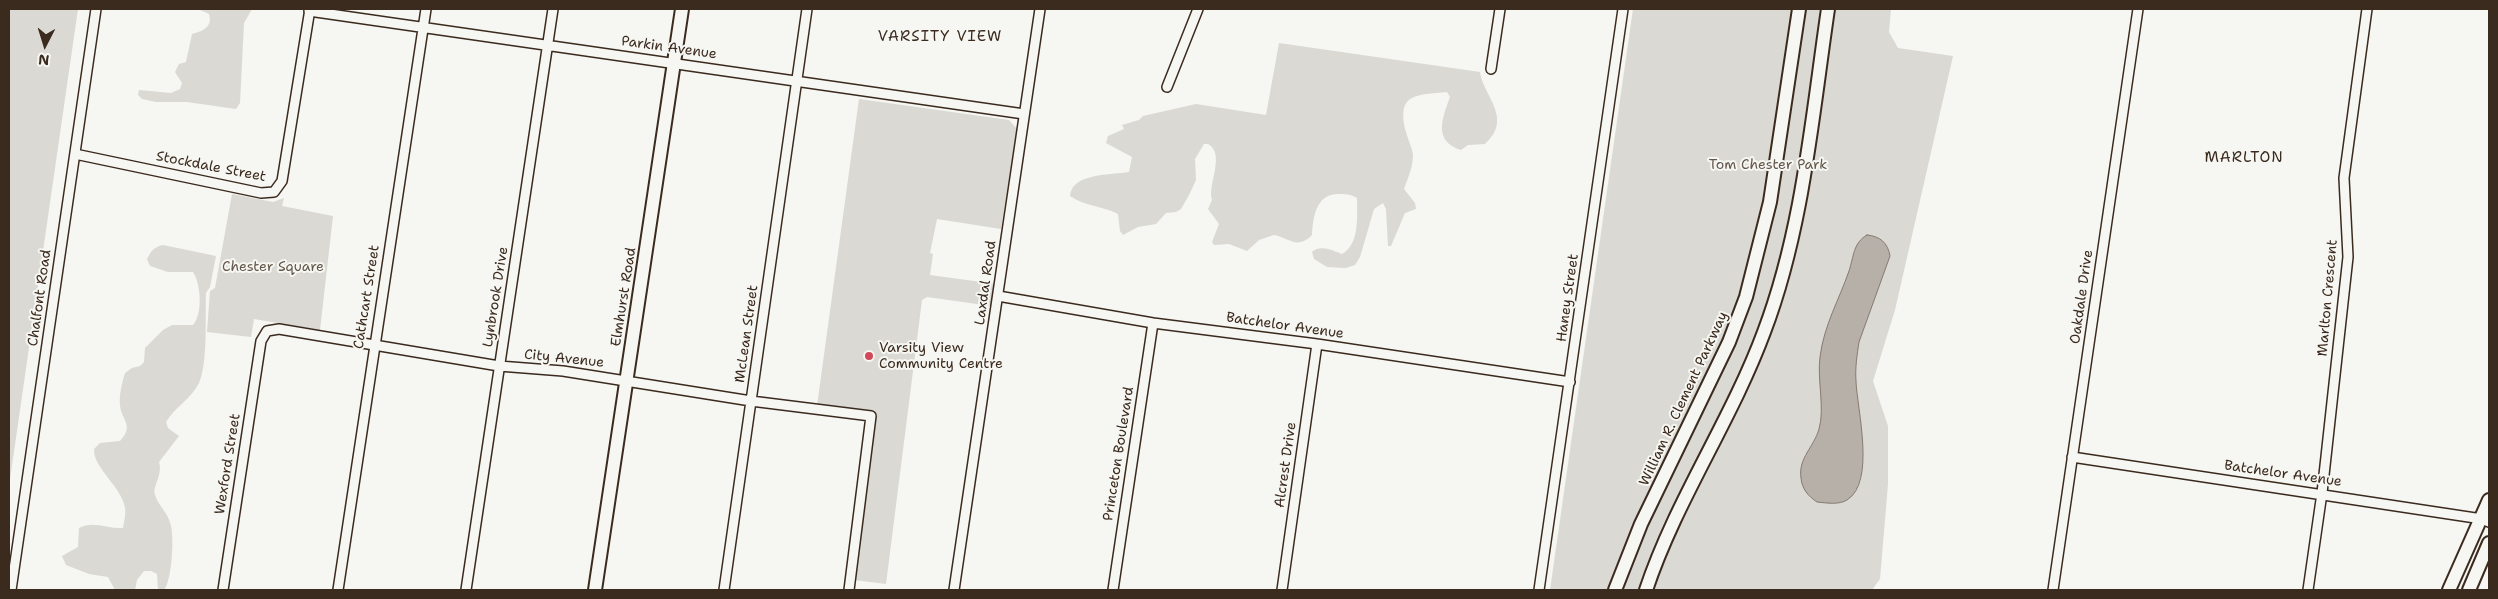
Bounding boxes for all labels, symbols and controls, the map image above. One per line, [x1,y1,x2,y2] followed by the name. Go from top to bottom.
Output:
[20,20,70,70] north arrow
[876,28,1004,46] district label: VARSITY VIEW
[620,33,718,63] street label: Parkin Avenue
[37,50,50,69] text: N
[155,148,267,186] street label: Stockdale Street
[2204,149,2284,167] district label: MARLTON
[1709,157,1827,173] park label: Tom Chester Park
[2315,239,2341,357] street label: Marlton Crescent
[972,240,1000,326] street label: Laxdal Road
[350,244,384,350] street label: Cathcart Street
[480,245,512,349] street label: Lynbrook Drive
[608,246,640,348] street label: Elmhurst Road
[25,249,55,347] street label: Chalfont Road
[2067,249,2097,345] street label: Oakdale Drive
[1553,253,1583,343] street label: Haney Street
[222,259,324,275] park label: Chester Square
[732,284,762,384] street label: McLean Street
[1225,309,1345,343] street label: Batchelor Avenue
[1636,309,1732,489] street label: William R. Clement Parkway
[879,340,1003,372] place label: Varsity View Community Centre
[523,346,605,372] street label: City Avenue
[863,350,875,362] marker: Varsity View Community Centre
[1100,386,1138,522] street label: Princeton Boulevard
[212,412,244,516] street label: Wexford Street
[1272,421,1300,509] street label: Alcrest Drive
[2223,457,2343,491] street label: Batchelor Avenue

